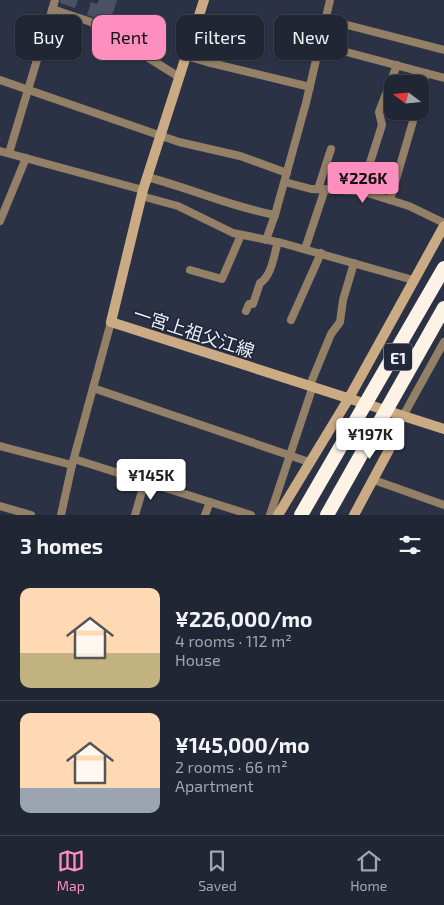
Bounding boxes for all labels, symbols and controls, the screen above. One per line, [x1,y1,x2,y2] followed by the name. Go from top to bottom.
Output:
[15,15,82,60] chip: Buy
[92,15,166,60] chip: Rent
[176,15,264,60] chip: Filters
[274,15,347,60] chip: New
[384,75,429,120] north arrow
[384,75,429,120] map controls
[328,162,398,204] pin: ¥226K
[339,168,387,187] text: ¥226K
[131,302,257,362] street label: 一宮上祖父江線
[384,344,412,371] road number: E1
[335,418,405,460] pin: ¥197K
[347,424,393,443] text: ¥197K
[116,458,186,501] pin: ¥145K
[128,465,174,484] text: ¥145K
[396,531,424,559] icon: filters
[20,533,103,558] text: 3 homes
[175,606,312,631] text: ¥226,000/mo
[60,608,120,668] icon: home
[175,631,292,650] text: 4 rooms · 112 m²
[175,650,221,669] text: House
[175,732,310,757] text: ¥145,000/mo
[60,733,120,793] icon: home
[175,757,288,776] text: 2 rooms · 66 m²
[175,776,254,795] text: Apartment
[57,847,85,894] tab: Map
[198,847,237,894] tab: Saved
[350,847,387,894] tab: Home

